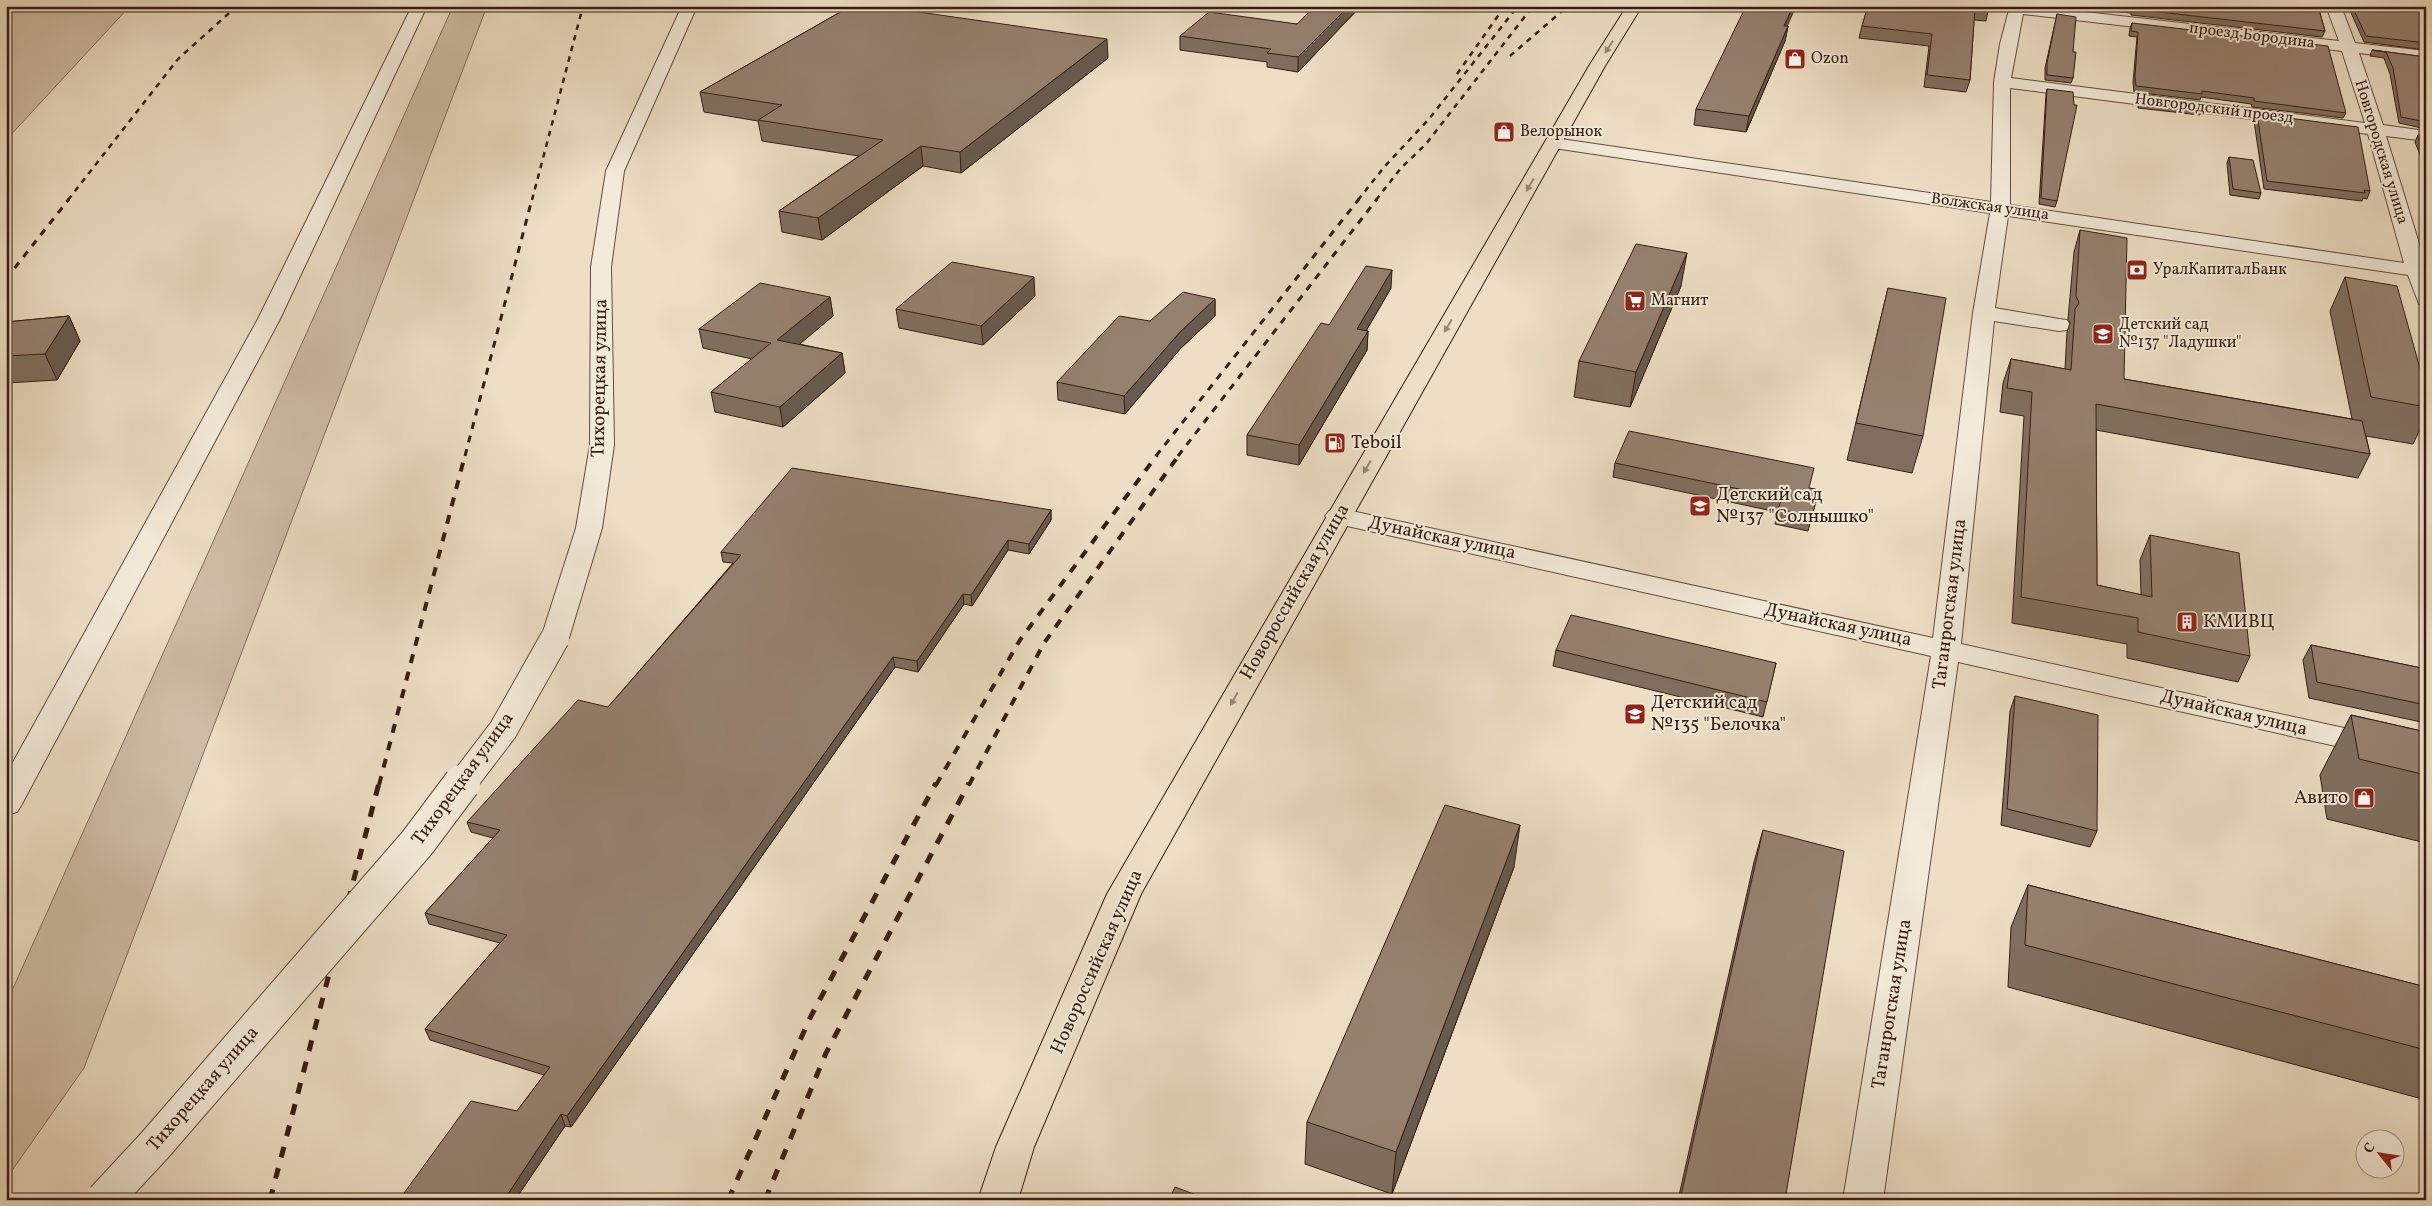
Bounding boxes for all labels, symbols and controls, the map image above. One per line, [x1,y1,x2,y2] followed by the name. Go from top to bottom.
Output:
[2188,17,2316,55] street label: проезд Бородина
[1604,41,1614,54] one-way arrow
[1783,47,1807,71] shop icon: Ozon
[1811,48,1849,70] place label: Ozon
[2349,77,2413,227] street label: Новгородская улица
[2133,88,2295,130] street label: Новгородский проезд
[1492,120,1516,144] shop icon: Велорынок
[1520,121,1603,143] place label: Велорынок
[1525,178,1534,192] one-way arrow
[1930,188,2050,226] street label: Волжская улица
[2125,258,2149,282] bank icon: УралКапиталБанк
[2153,259,2287,281] place label: УралКапиталБанк
[1623,289,1647,313] supermarket icon: Магнит
[1651,290,1708,312] place label: Магнит
[586,298,614,458] street label: Тихорецкая улица
[2119,314,2242,354] place label: Детский сад №137 "Ладушки"
[1444,319,1453,332] one-way arrow
[2091,322,2115,346] school or university icon: Детский сад №137 "Ладушки"
[1351,430,1402,456] place label: Teboil
[1323,431,1347,455] fuel station icon: Teboil
[1363,460,1372,473] one-way arrow
[1716,482,1874,530] place label: Детский сад №137 "Солнышко"
[1688,494,1712,518] school or university icon: Детский сад №137 "Солнышко"
[1234,499,1356,685] street label: Новороссийская улица
[1366,510,1518,566] street label: Дунайская улица
[1927,517,1973,691] street label: Таганрогская улица
[1762,597,1914,653] street label: Дунайская улица
[2203,609,2275,635] place label: КМИВЦ
[2175,610,2199,634] building icon: КМИВЦ
[2158,683,2310,743] street label: Дунайская улица
[1651,690,1786,738] place label: Детский сад №135 "Белочка"
[1230,692,1239,705] one-way arrow
[1623,702,1647,726] school or university icon: Детский сад №135 "Белочка"
[406,707,520,851] street label: Тихорецкая улица
[2294,785,2348,811] place label: Авито
[2352,786,2376,810] shop icon: Авито
[1045,866,1149,1058] street label: Новороссийская улица
[1866,917,1918,1091] street label: Таганрогская улица
[141,1021,265,1157] street label: Тихорецкая улица
[2354,1128,2404,1178] north arrow
[2360,1140,2381,1157] text: С

